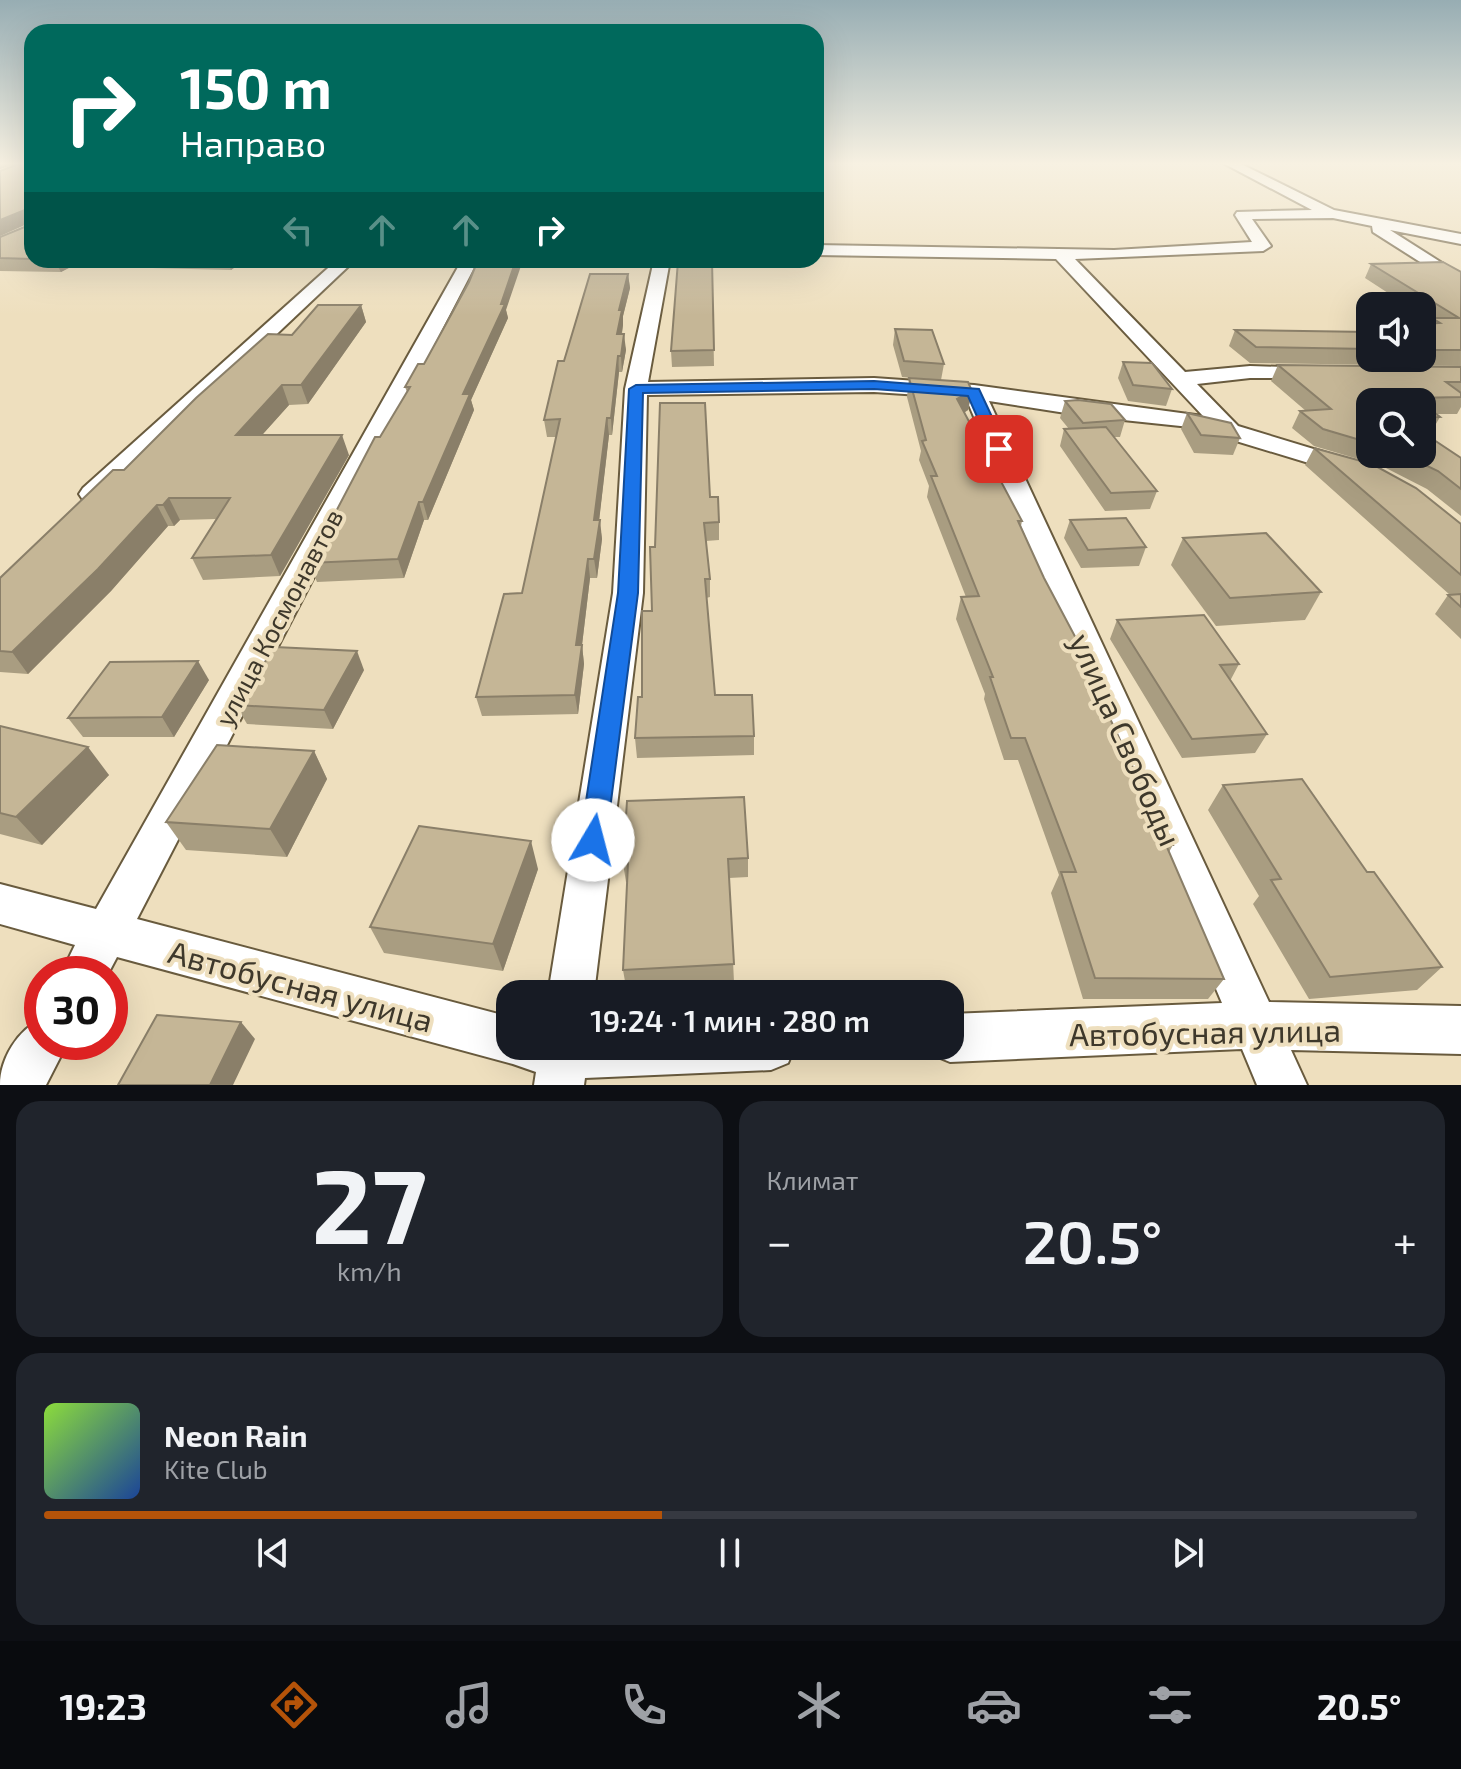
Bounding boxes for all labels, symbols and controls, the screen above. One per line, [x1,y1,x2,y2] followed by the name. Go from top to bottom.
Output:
[180,53,332,120] text: 150 m
[48,56,152,160] icon: right
[180,121,326,164] text: Направо
[276,208,320,252] icon: left
[360,208,404,252] icon: ahead
[444,208,488,252] icon: ahead
[528,208,572,252] icon: right
[1356,292,1436,468] map controls
[1356,292,1436,372] button: sound
[1356,388,1436,468] button: search
[965,415,1033,483] pin
[977,427,1021,471] icon: arrive
[208,503,349,731] street label: улица Космонавтов
[1062,627,1191,852] street label: улица Свободы
[551,798,635,882] position arrow
[164,931,437,1040] street label: Автобусная улица
[24,956,128,1060] speed limit sign: 30
[590,1002,870,1038] text: 19:24 · 1 мин · 280 m
[1069,1010,1341,1053] street label: Автобусная улица
[312,1140,427,1265] text: 27
[767,1164,859,1195] text: Климат
[1023,1204,1162,1276] text: 20.5°
[767,1214,792,1267] text: −
[1393,1214,1417,1267] text: +
[337,1255,402,1286] text: km/h
[164,1417,308,1453] text: Neon Rain
[164,1453,268,1484] text: Kite Club
[251,1531,295,1575] icon: previous
[708,1531,752,1575] icon: pause
[1166,1531,1210,1575] icon: next
[266,1677,322,1733] icon: directions
[441,1677,497,1733] icon: music
[616,1677,672,1733] icon: phone
[791,1677,847,1733] icon: climate
[966,1677,1022,1733] icon: car
[1142,1677,1198,1733] icon: filters
[60,1684,147,1727] text: 19:23
[1317,1684,1401,1727] text: 20.5°

